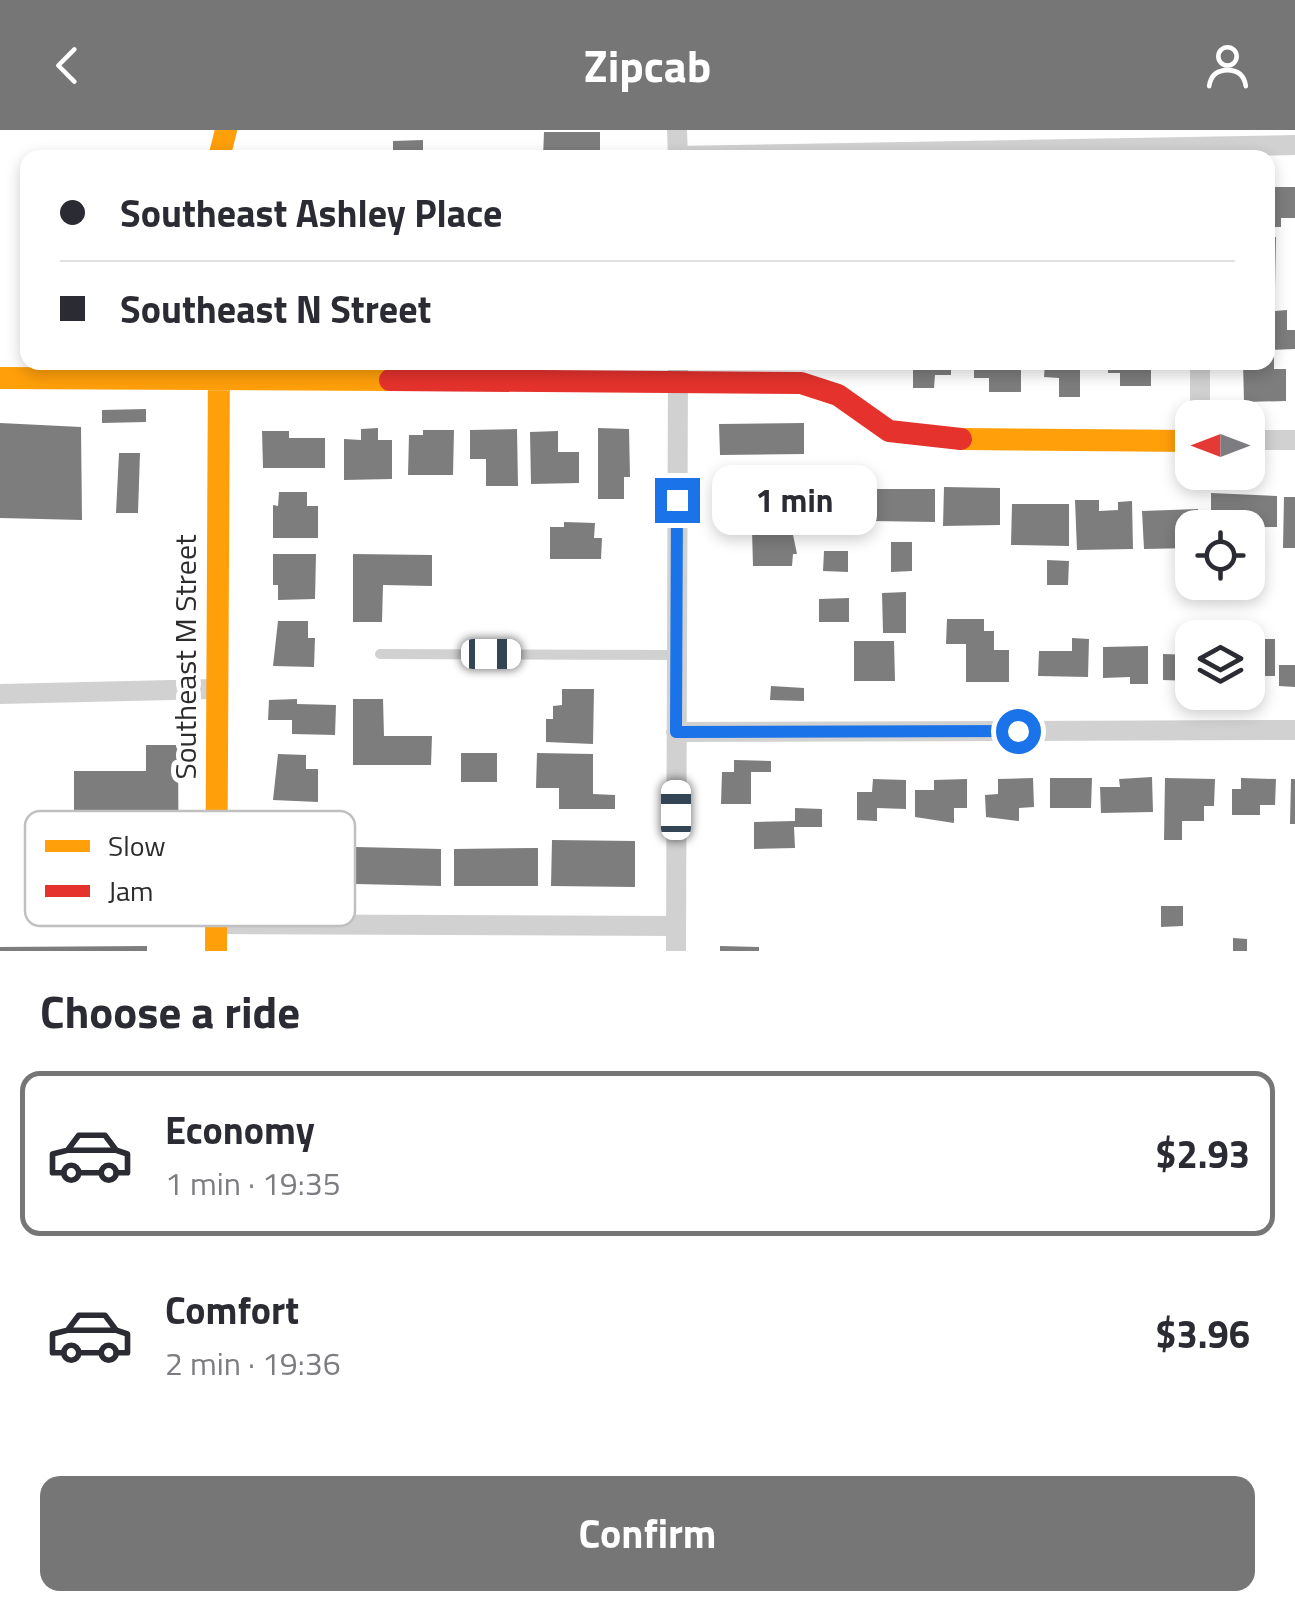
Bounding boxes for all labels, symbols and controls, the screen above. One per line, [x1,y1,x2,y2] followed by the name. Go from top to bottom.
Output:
[584,31,711,99] text: Zipcab
[40,38,95,93] icon: back
[1200,38,1255,93] icon: person
[120,184,502,242] text: Southeast Ashley Place
[120,280,431,338] text: Southeast N Street
[1175,400,1265,490] north arrow
[1175,400,1265,710] map controls
[712,465,877,535] callout: 1 min
[756,476,833,524] text: 1 min
[655,478,700,523] route end
[1175,510,1265,600] button: locate
[162,534,208,780] street label: Southeast M Street
[1175,620,1265,710] button: layers
[461,639,521,669] car
[996,709,1041,754] route start
[661,780,691,840] car
[25,811,355,926] legend
[108,824,166,867] text: Slow
[108,869,154,912] text: Jam
[40,977,300,1045] text: Choose a ride
[165,1101,315,1159] text: Economy
[45,1109,135,1199] icon: car
[1155,1125,1250,1183] text: $2.93
[165,1159,341,1207] text: 1 min · 19:35
[165,1281,299,1339] text: Comfort
[45,1289,135,1379] icon: car
[1155,1305,1250,1363] text: $3.96
[165,1339,341,1387] text: 2 min · 19:36
[40,1476,1255,1591] button: Confirm

